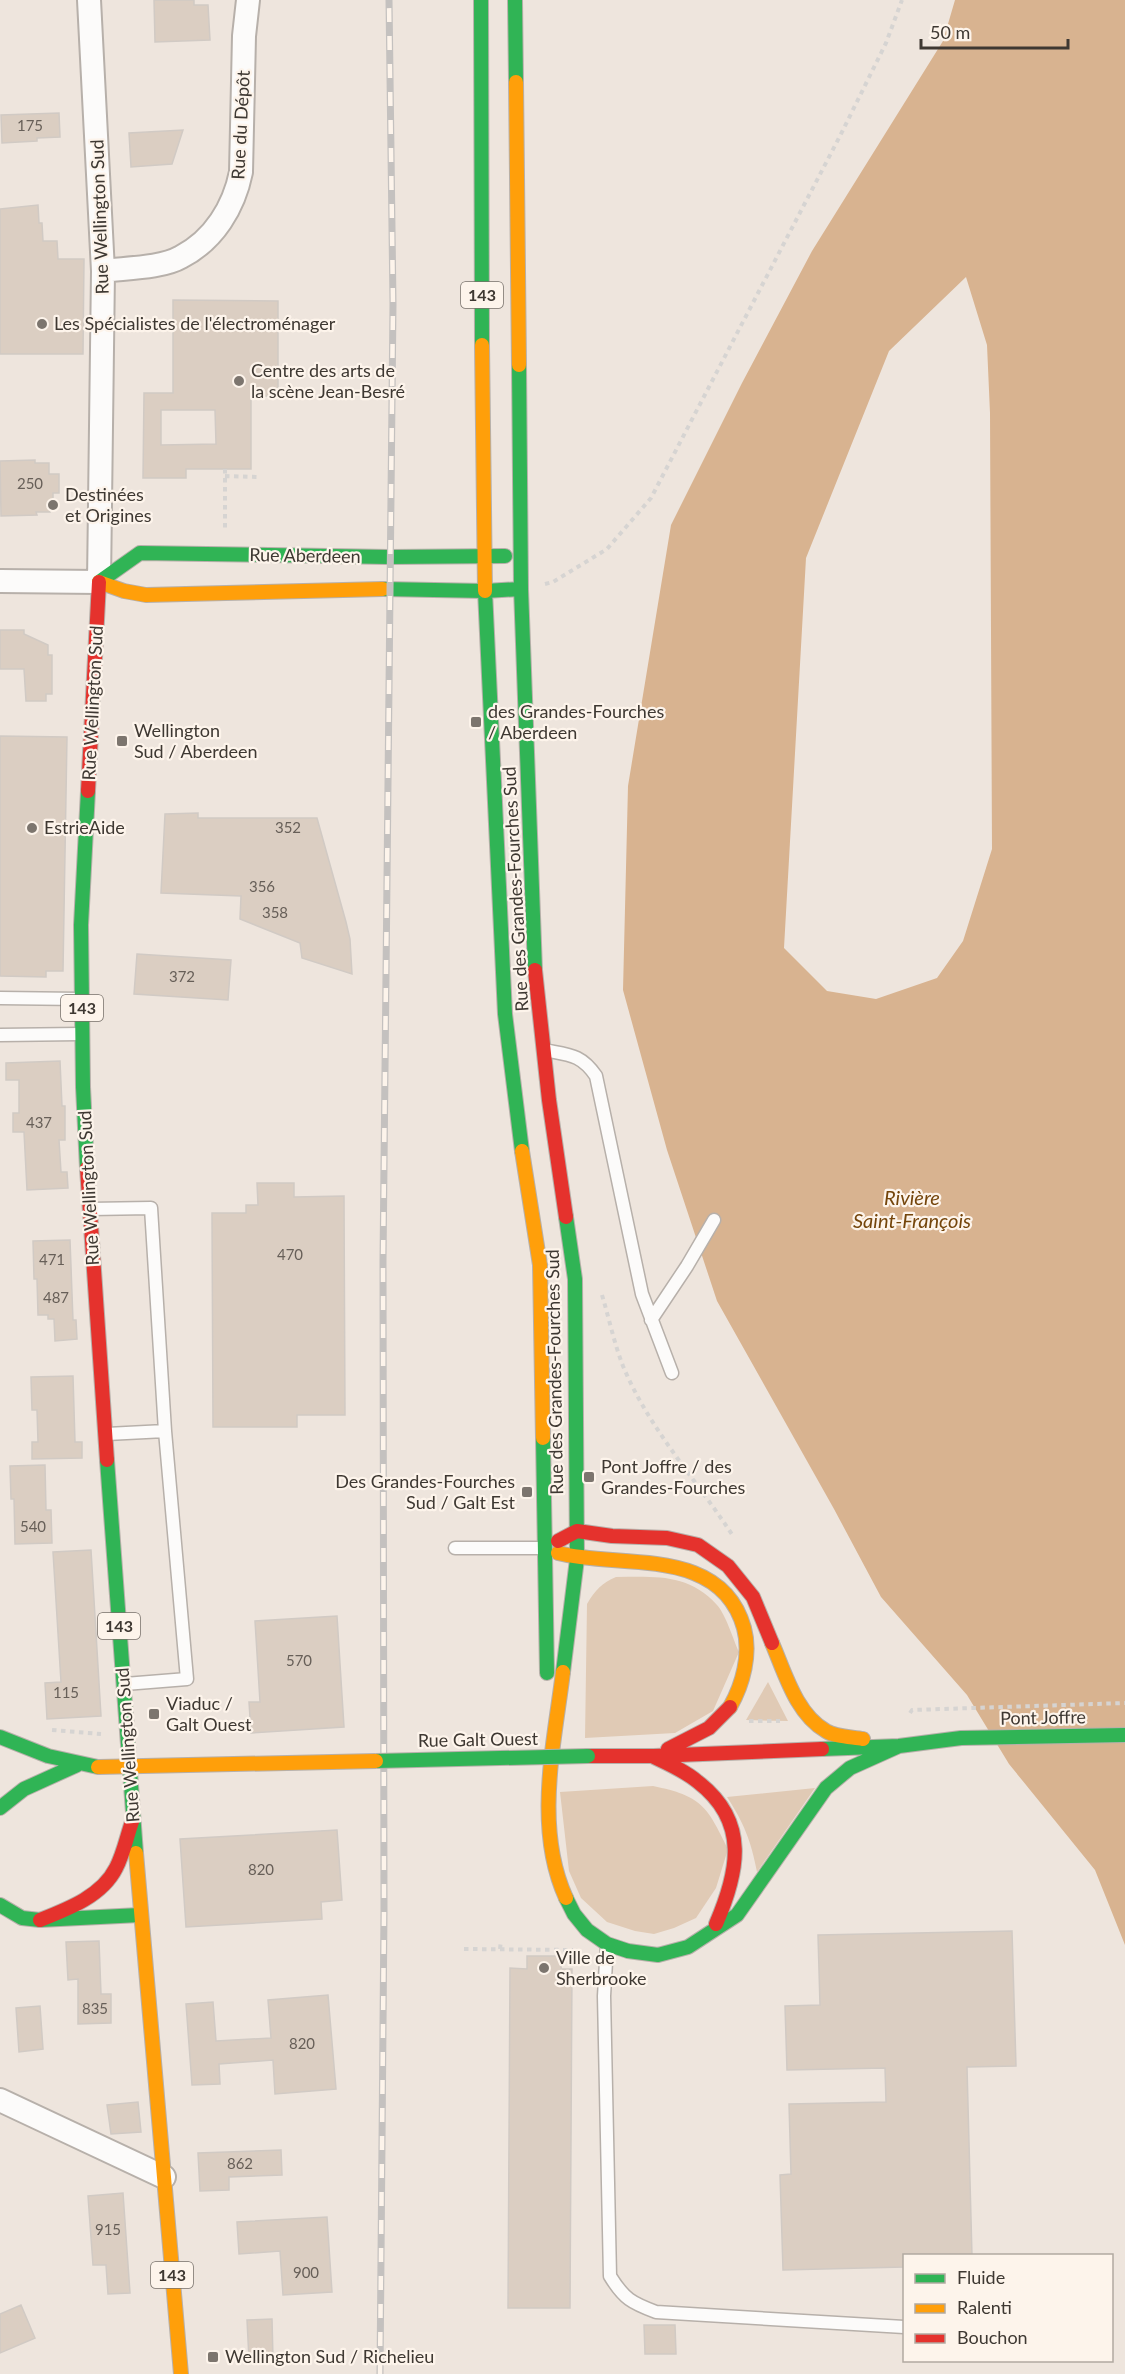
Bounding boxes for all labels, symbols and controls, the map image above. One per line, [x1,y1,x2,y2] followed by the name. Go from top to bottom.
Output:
[921,12,1068,50] scale bar
[930,21,970,43] text: 50 m
[226,69,254,180] street label: Rue du Dépôt
[17,116,43,134] house number: 175
[85,139,113,295] street label: Rue Wellington Sud
[461,282,503,308] road number: 143
[54,312,336,334] place label: Les Spécialistes de l'électroménager
[35,317,49,331] marker: Les Spécialistes de l'électroménager
[251,359,405,402] place label: Centre des arts de la scène Jean-Besré
[232,374,246,388] marker: Centre des arts de la scène Jean-Besré
[17,474,43,492] house number: 250
[65,483,152,526] place label: Destinées et Origines
[46,498,60,512] marker: Destinées et Origines
[249,543,361,567] street label: Rue Aberdeen
[77,625,107,781] street label: Rue Wellington Sud
[488,700,664,743] place label: des Grandes-Fourches / Aberdeen
[469,715,483,729] marker: des Grandes-Fourches / Aberdeen
[134,719,258,762] place label: Wellington Sud / Aberdeen
[115,734,129,748] marker: Wellington Sud / Aberdeen
[498,766,532,1012] street label: Rue des Grandes-Fourches Sud
[44,816,125,838] place label: EstrieAide
[275,818,301,836] house number: 352
[25,821,39,835] marker: EstrieAide
[249,877,275,895] house number: 356
[262,903,288,921] house number: 358
[169,967,195,985] house number: 372
[61,995,103,1021] road number: 143
[73,1110,103,1266] street label: Rue Wellington Sud
[26,1113,52,1131] house number: 437
[853,1185,971,1232] water label: Rivière Saint-François
[277,1245,303,1263] house number: 470
[541,1249,567,1495] street label: Rue des Grandes-Fourches Sud
[39,1250,65,1268] house number: 471
[43,1288,69,1306] house number: 487
[601,1455,745,1498] place label: Pont Joffre / des Grandes-Fourches
[335,1470,516,1513] place label: Des Grandes-Fourches Sud / Galt Est
[582,1470,596,1484] marker: Pont Joffre / des Grandes-Fourches
[520,1485,534,1499] marker: Des Grandes-Fourches Sud / Galt Est
[20,1517,46,1535] house number: 540
[98,1613,140,1639] road number: 143
[286,1651,312,1669] house number: 570
[111,1667,143,1823] street label: Rue Wellington Sud
[53,1683,79,1701] house number: 115
[166,1692,252,1735] place label: Viaduc / Galt Ouest
[1000,1705,1086,1729] street label: Pont Joffre
[147,1707,161,1721] marker: Viaduc / Galt Ouest
[418,1727,539,1751] street label: Rue Galt Ouest
[248,1860,274,1878] house number: 820
[556,1946,647,1989] place label: Ville de Sherbrooke
[537,1961,551,1975] marker: Ville de Sherbrooke
[82,1999,108,2017] house number: 835
[289,2034,315,2052] house number: 820
[227,2154,253,2172] house number: 862
[95,2220,121,2238] house number: 915
[903,2254,1113,2362] legend
[151,2262,193,2288] road number: 143
[293,2263,319,2281] house number: 900
[957,2266,1005,2288] text: Fluide
[957,2296,1012,2318] text: Ralenti
[957,2326,1028,2348] text: Bouchon
[225,2345,434,2367] place label: Wellington Sud / Richelieu
[206,2350,220,2364] marker: Wellington Sud / Richelieu

